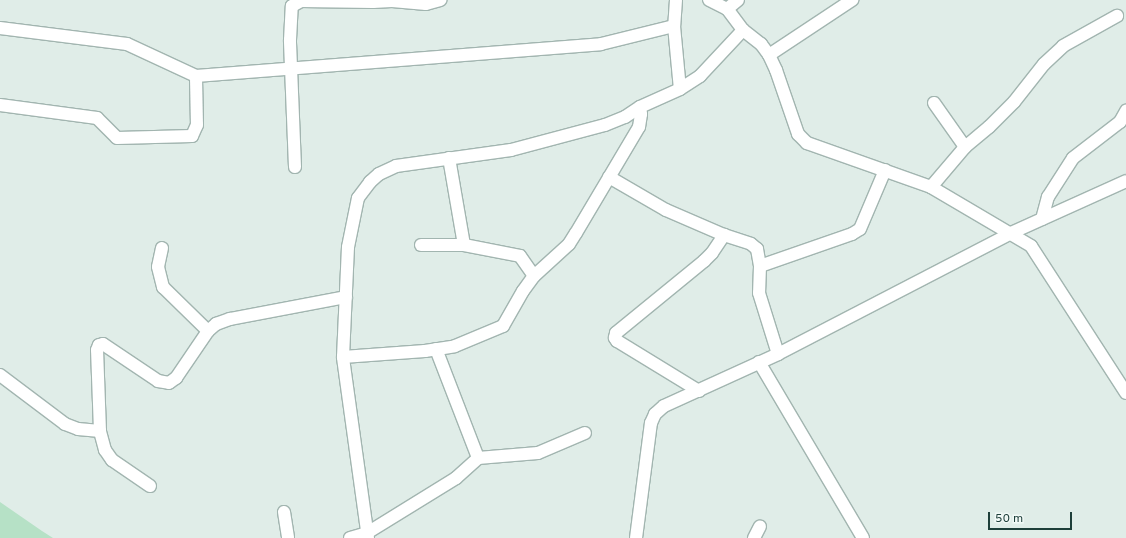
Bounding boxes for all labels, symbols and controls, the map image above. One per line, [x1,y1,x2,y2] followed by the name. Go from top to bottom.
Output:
[990,504,1074,530] scale bar
[995,511,1023,527] text: 50 m

